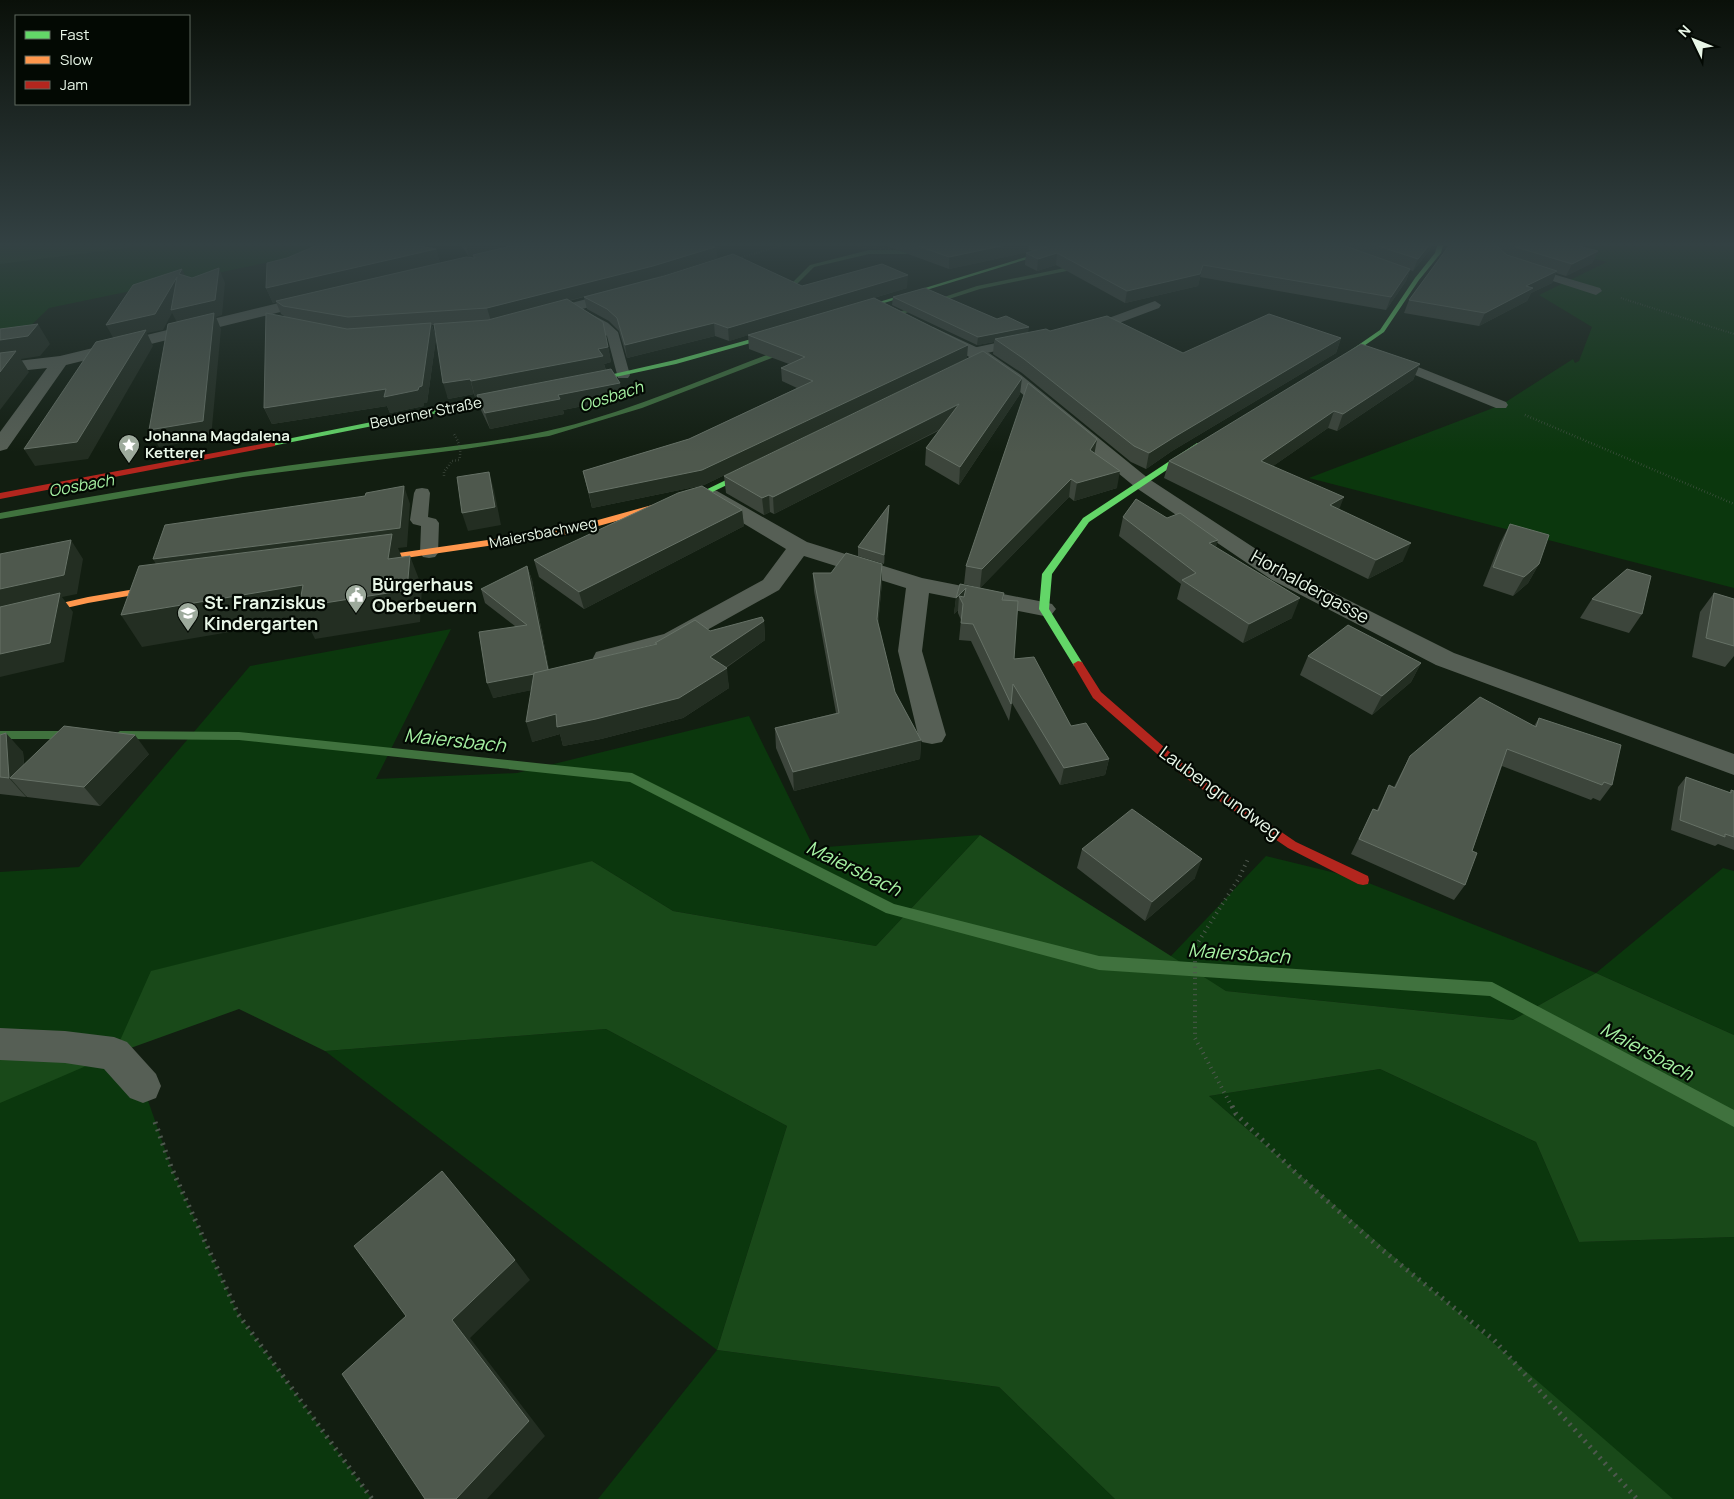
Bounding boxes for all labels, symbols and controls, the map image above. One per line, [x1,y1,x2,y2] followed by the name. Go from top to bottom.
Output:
[15,15,190,105] legend
[1669,15,1719,65] north arrow
[1674,21,1695,41] text: N
[60,24,89,45] text: Fast
[60,49,93,70] text: Slow
[60,74,88,95] text: Jam
[576,375,646,417] water label: Oosbach
[368,391,484,434] street label: Beuerner Straße
[145,425,290,463] place label: Johanna Magdalena Ketterer
[117,433,141,464] place icon: Johanna Magdalena Ketterer
[47,468,116,502] water label: Oosbach
[487,512,599,553] street label: Maiersbachweg
[1247,544,1374,629] street label: Horhaldergasse
[372,572,477,617] place label: Bürgerhaus Oberbeuern
[344,583,368,614] public building icon: Bürgerhaus Oberbeuern
[204,590,326,635] place label: St. Franziskus Kindergarten
[176,601,200,632] school or university icon: St. Franziskus Kindergarten
[403,722,508,758] water label: Maiersbach
[1155,740,1286,845] street label: Laubengrundweg
[802,834,906,902] water label: Maiersbach
[1187,936,1292,970] water label: Maiersbach
[1596,1016,1699,1087] water label: Maiersbach

